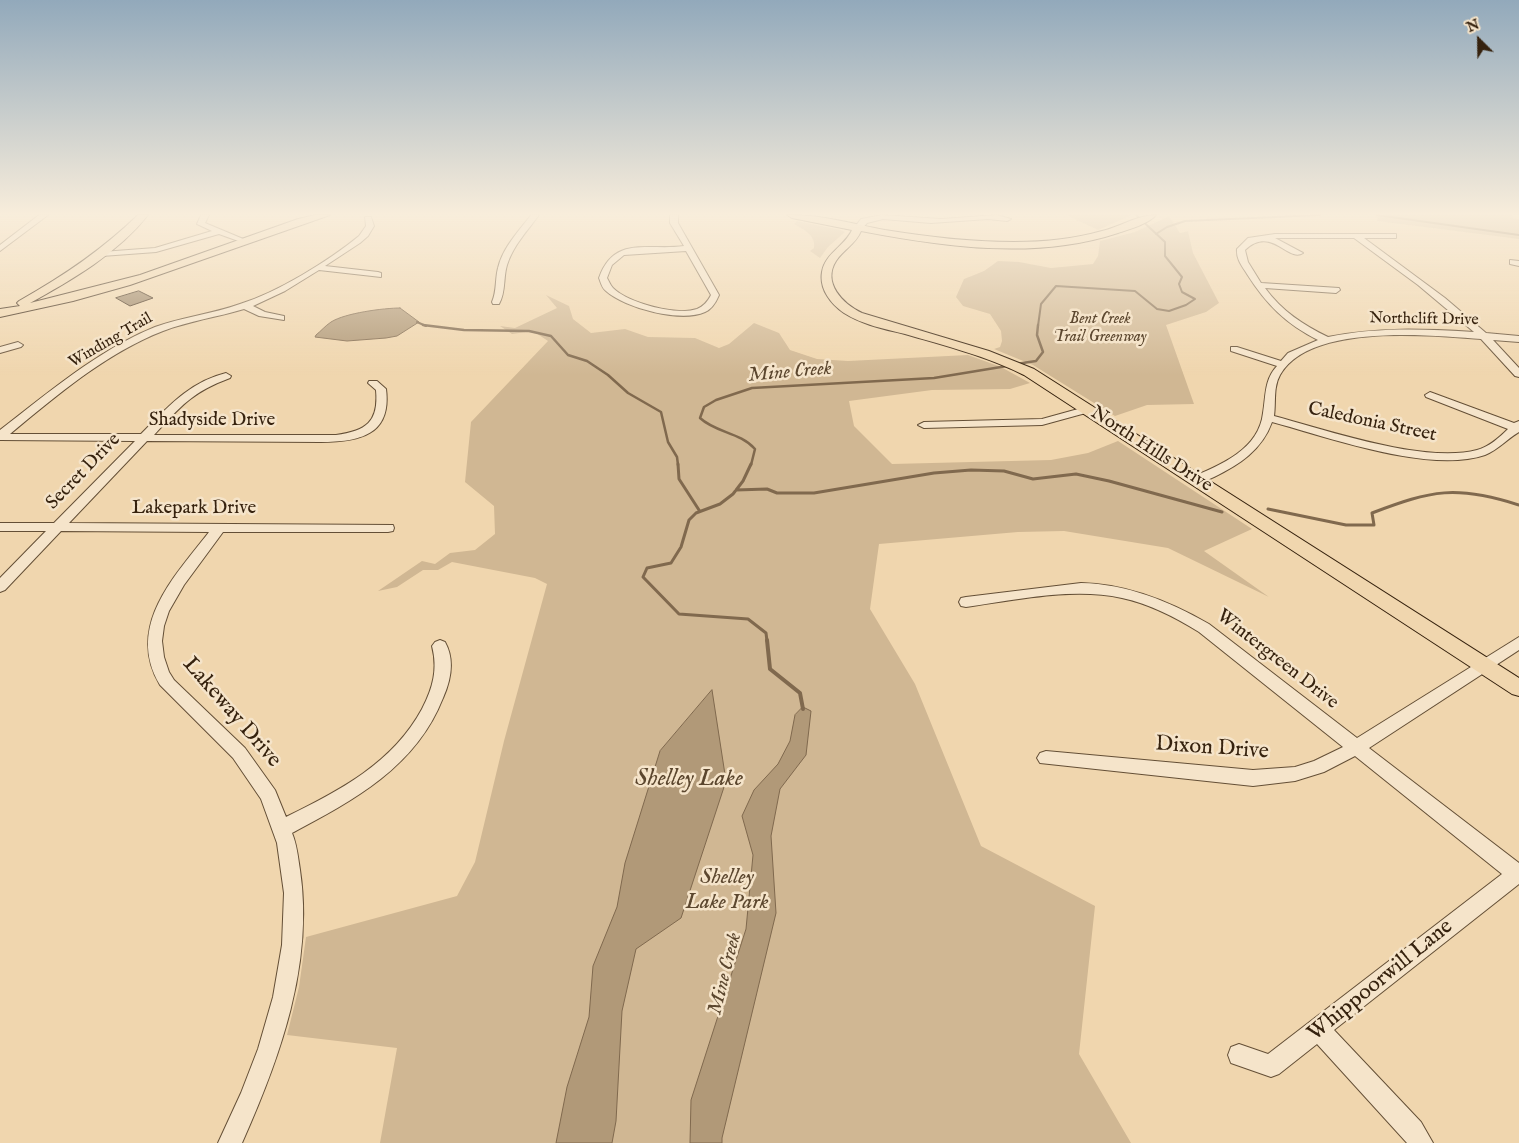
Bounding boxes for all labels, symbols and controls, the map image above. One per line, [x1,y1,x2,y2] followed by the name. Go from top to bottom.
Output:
[1454,15,1504,65] north arrow
[1464,16,1482,37] text: N
[66,309,156,373] street label: Winding Trail
[1369,309,1479,331] street label: Northclift Drive
[1053,310,1147,348] park label: Bent Creek Trail Greenway
[747,357,833,389] water label: Mine Creek
[1306,398,1438,448] street label: Caledonia Street
[1086,402,1216,498] street label: North Hills Drive
[149,410,275,432] street label: Shadyside Drive
[42,429,126,515] street label: Secret Drive
[132,498,256,520] street label: Lakepark Drive
[1211,605,1343,715] street label: Wintergreen Drive
[176,652,286,774] street label: Lakeway Drive
[1154,732,1270,766] street label: Dixon Drive
[635,766,743,794] water label: Shelley Lake
[685,865,769,916] park label: Shelley Lake Park
[1303,914,1459,1048] street label: Whippoorwill Lane
[704,930,748,1018] water label: Mine Creek

